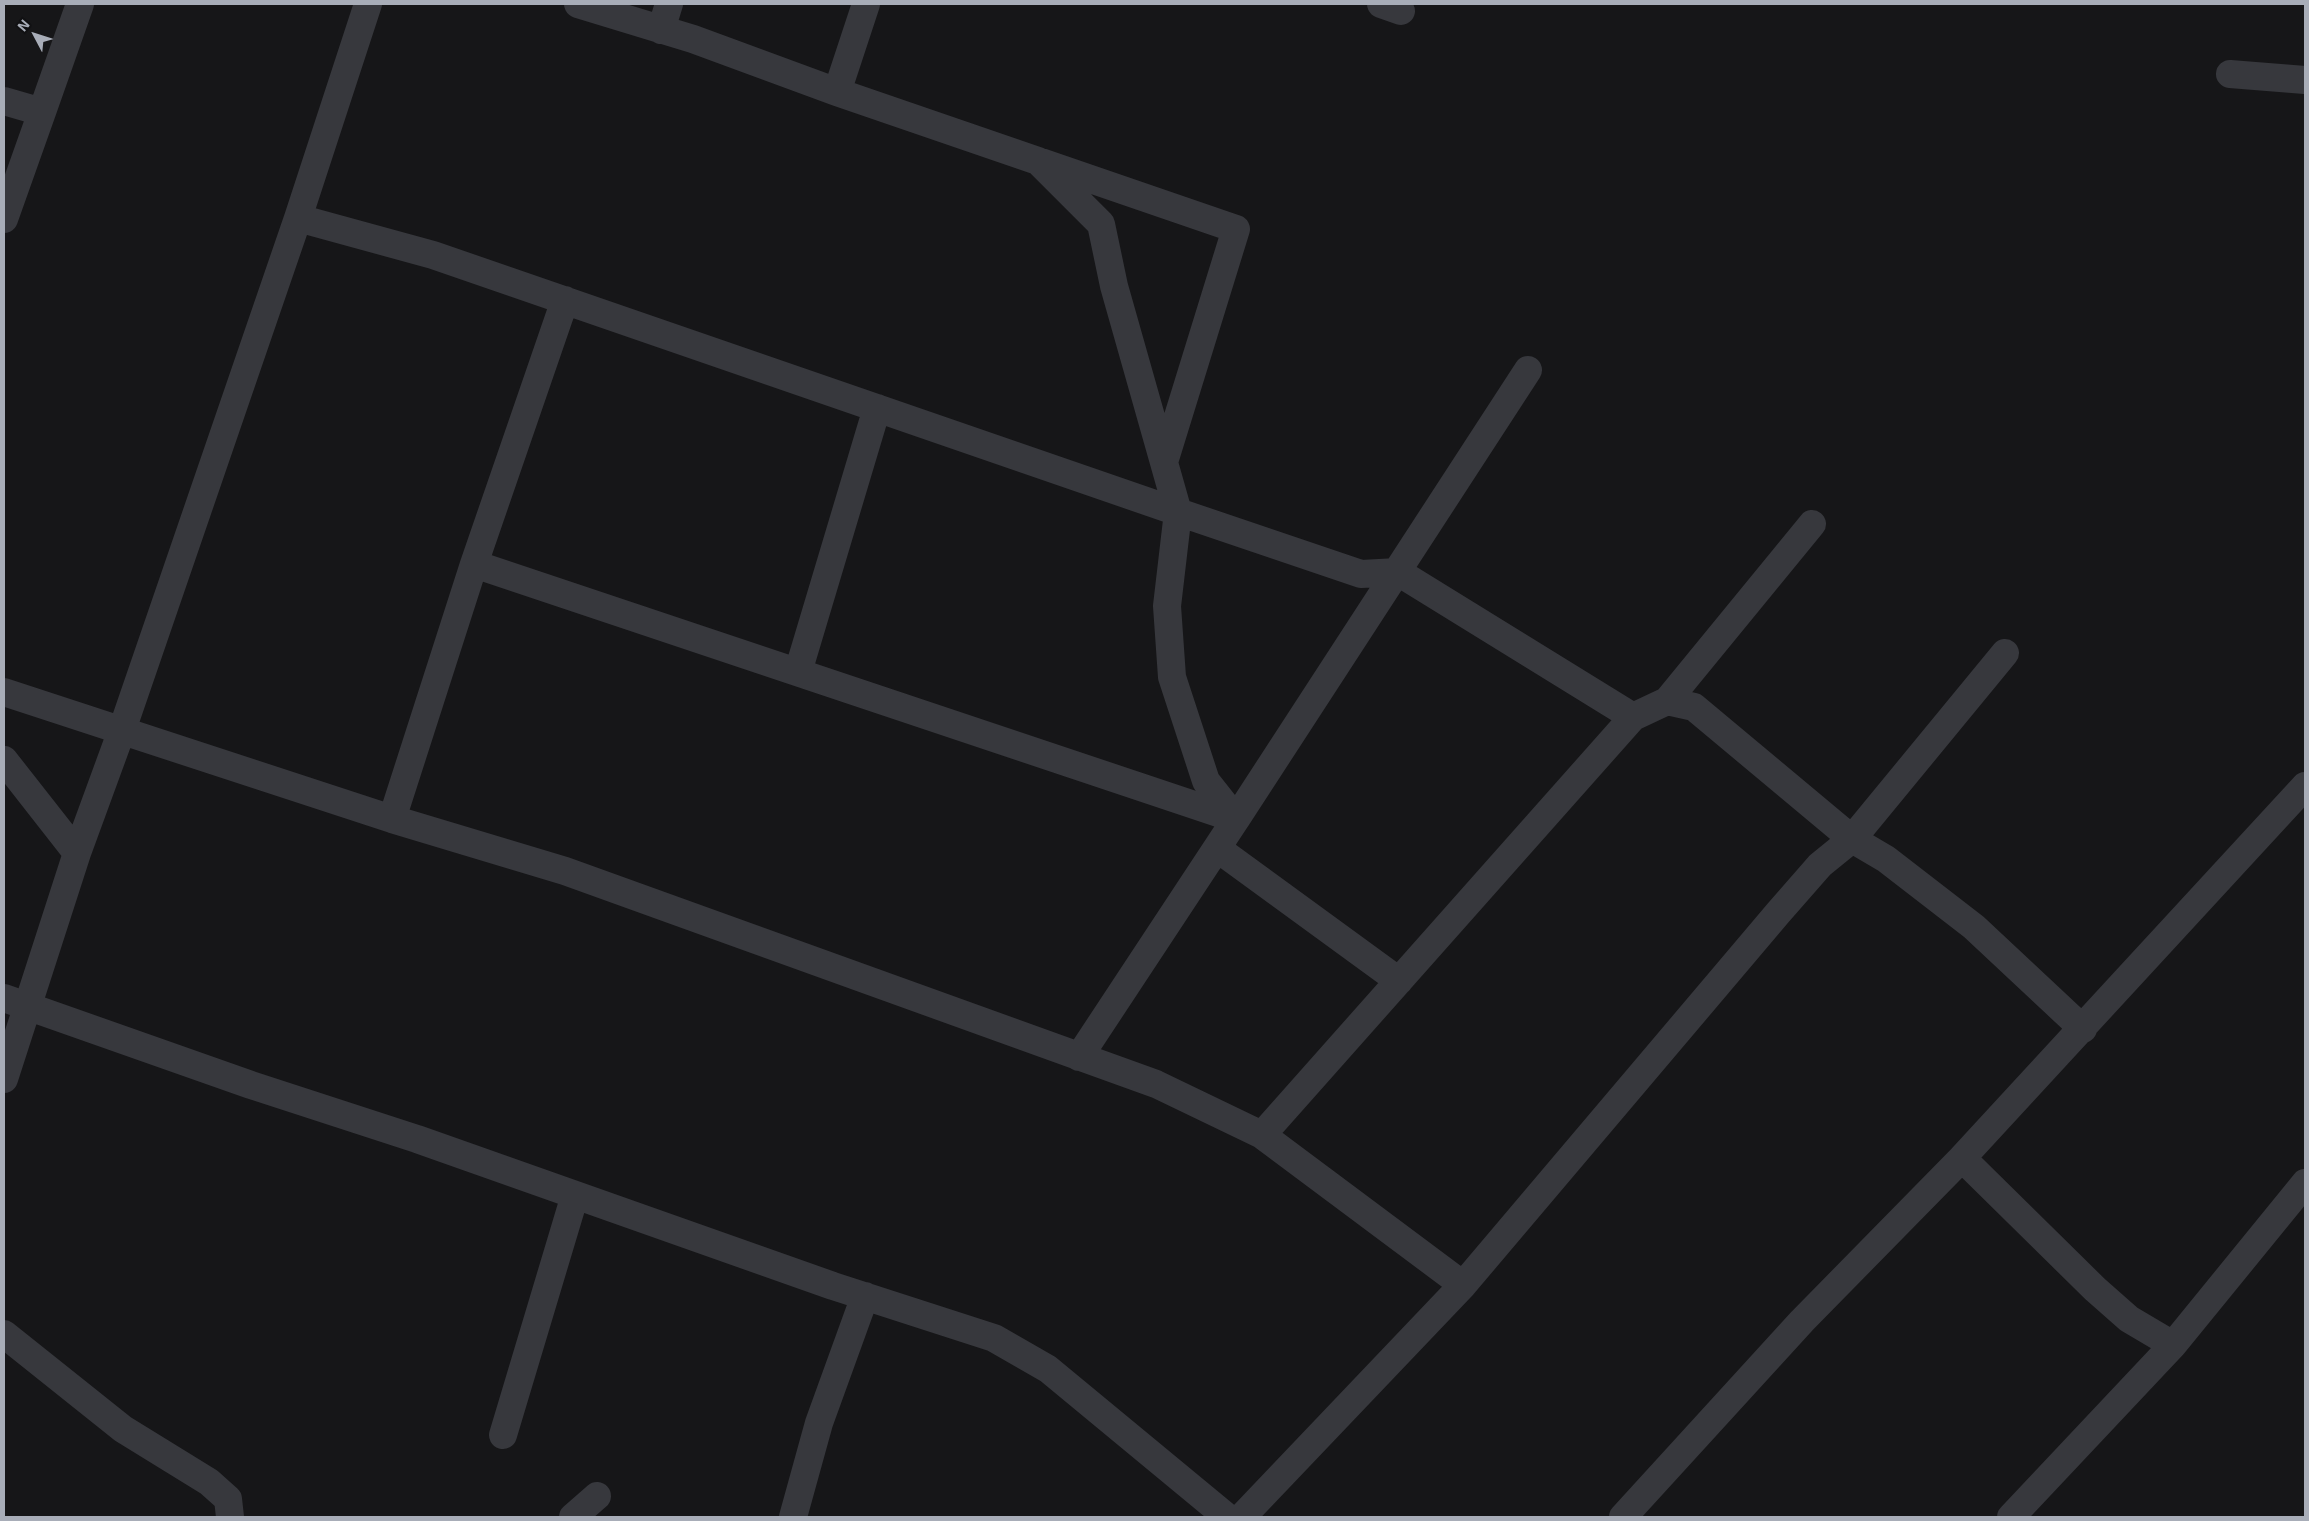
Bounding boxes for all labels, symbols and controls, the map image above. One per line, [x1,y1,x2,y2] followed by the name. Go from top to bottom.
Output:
[10,10,60,60] north arrow
[13,16,33,34] text: N

